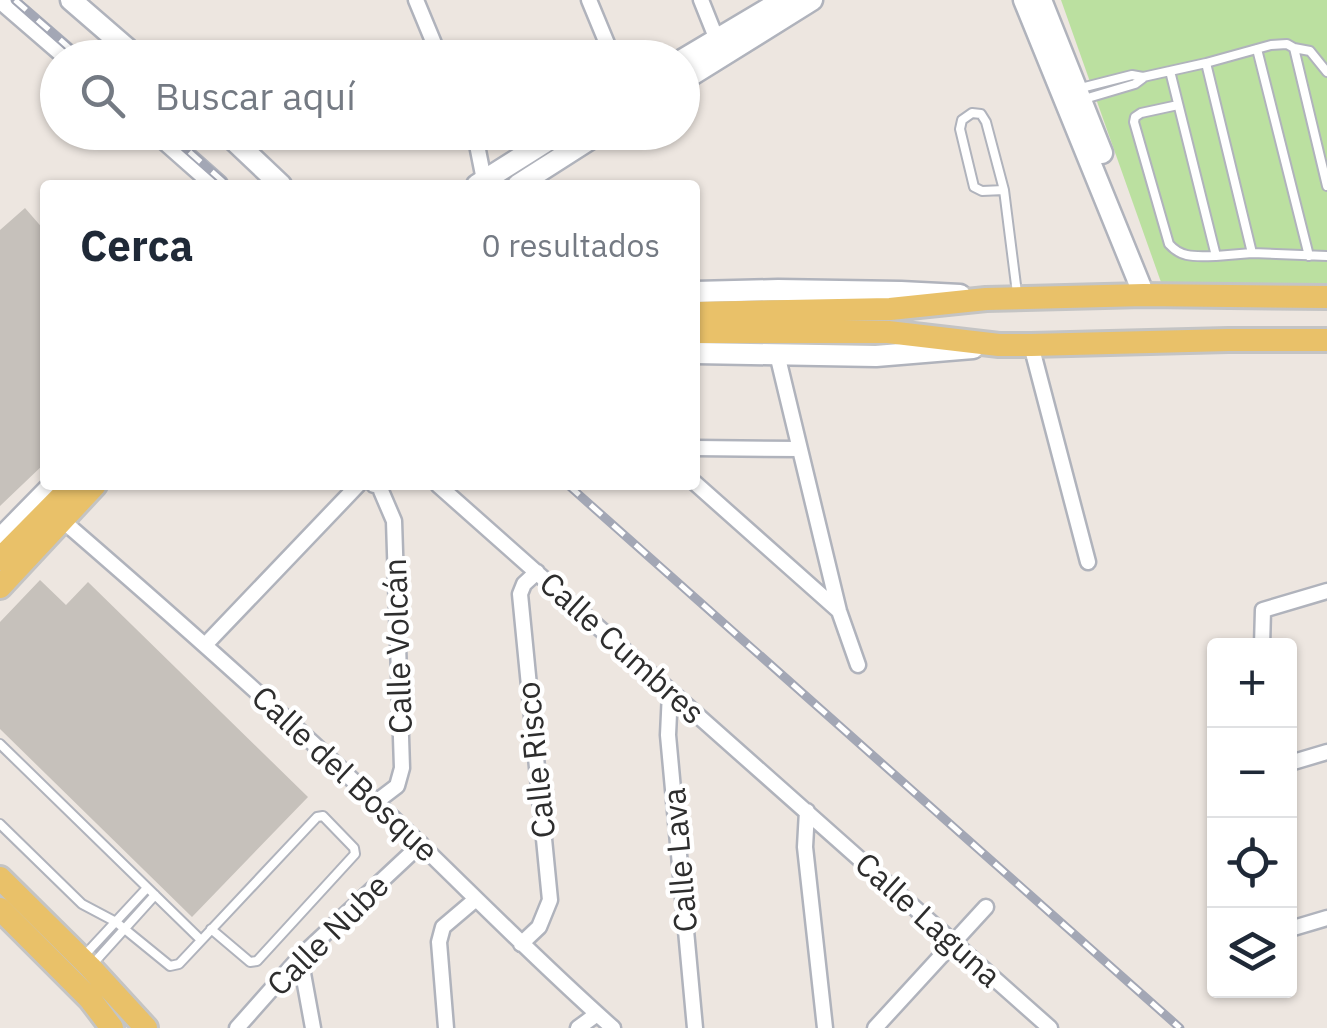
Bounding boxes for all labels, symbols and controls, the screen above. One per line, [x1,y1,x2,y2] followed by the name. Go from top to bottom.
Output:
[40,40,700,150] search box
[75,68,130,123] icon: search
[155,71,356,120] text: Buscar aquí
[80,218,193,273] text: Cerca
[481,224,660,266] text: 0 resultados
[373,557,421,735] street label: Calle Volcán
[531,562,714,733] street label: Calle Cumbres
[1207,638,1297,998] map controls
[1207,638,1297,728] button: +
[243,676,448,871] street label: Calle del Bosque
[506,680,564,840] street label: Calle Risco
[1207,728,1297,818] button: −
[652,786,706,934] street label: Calle Lava
[1207,818,1297,908] button: locate
[847,843,1011,996] street label: Calle Laguna
[257,864,397,1004] street label: Calle Nube
[1207,908,1297,998] button: layers

